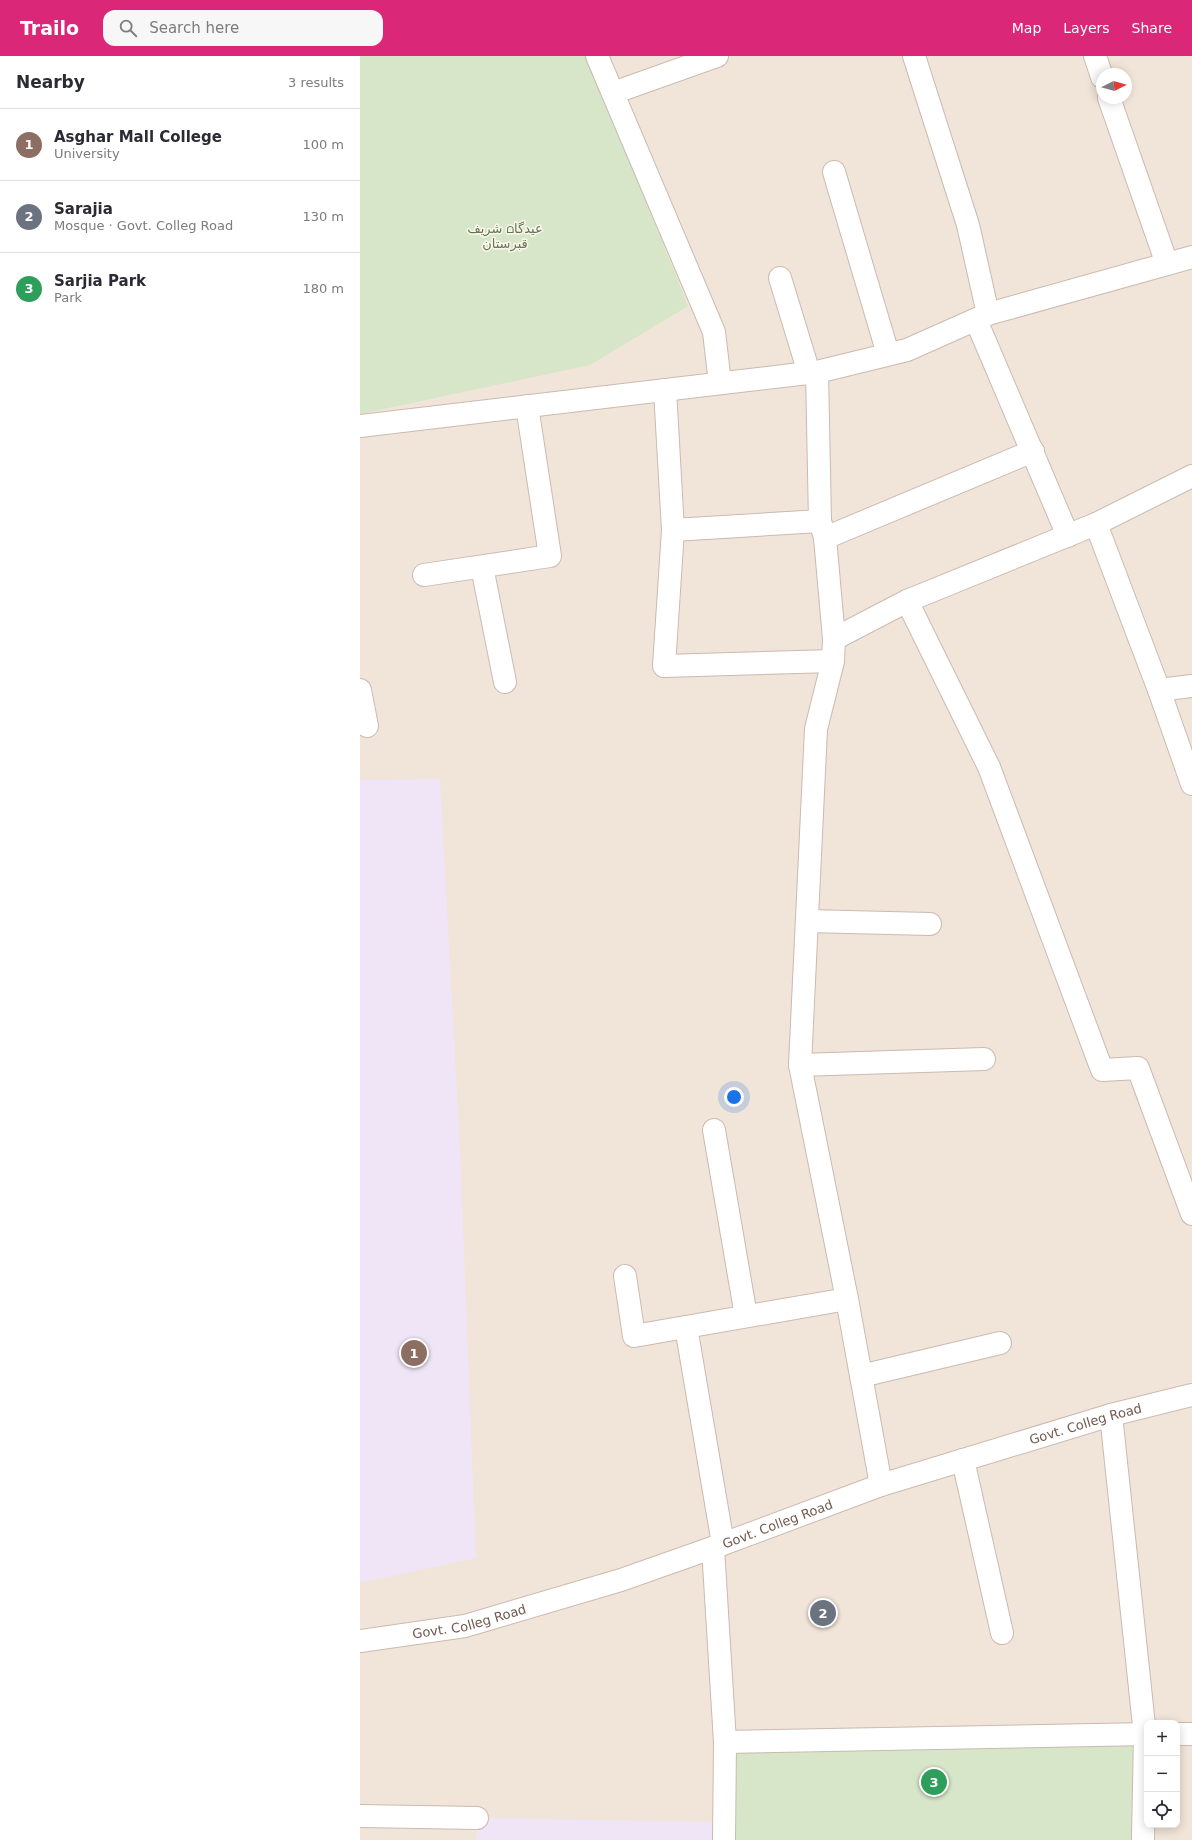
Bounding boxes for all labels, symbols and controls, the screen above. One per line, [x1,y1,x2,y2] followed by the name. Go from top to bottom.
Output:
[103,10,383,46] search box
[20,17,79,39] text: Trailo
[117,17,139,39] icon: search
[149,19,239,37] text: Search here
[1012,20,1041,36] text: Map
[1063,20,1110,36] text: Layers
[1132,20,1172,36] text: Share
[1096,68,1132,104] north arrow
[16,72,85,92] text: Nearby
[288,75,344,90] text: 3 results
[54,128,222,146] text: Asghar Mall College
[24,137,34,152] text: 1
[302,137,344,152] text: 100 m
[54,146,120,161] text: University
[54,200,113,218] text: Sarajia
[24,209,34,224] text: 2
[302,209,344,224] text: 130 m
[54,218,233,233] text: Mosque · Govt. Colleg Road
[467,221,543,252] park label: عیدگاہ شریف قبرستان
[54,272,146,290] text: Sarjia Park
[24,281,34,296] text: 3
[302,281,344,296] text: 180 m
[54,290,82,305] text: Park
[724,1087,744,1107] your location
[401,1338,427,1368] pin: 1
[1027,1400,1143,1447] street label: Govt. Colleg Road
[720,1496,835,1551] street label: Govt. Colleg Road
[810,1598,836,1628] pin: 2
[411,1601,528,1641] street label: Govt. Colleg Road
[1144,1720,1180,1828] map controls
[1144,1720,1180,1756] button: +
[1144,1756,1180,1792] button: −
[921,1767,947,1797] pin: 3
[1144,1792,1180,1828] button: locate

